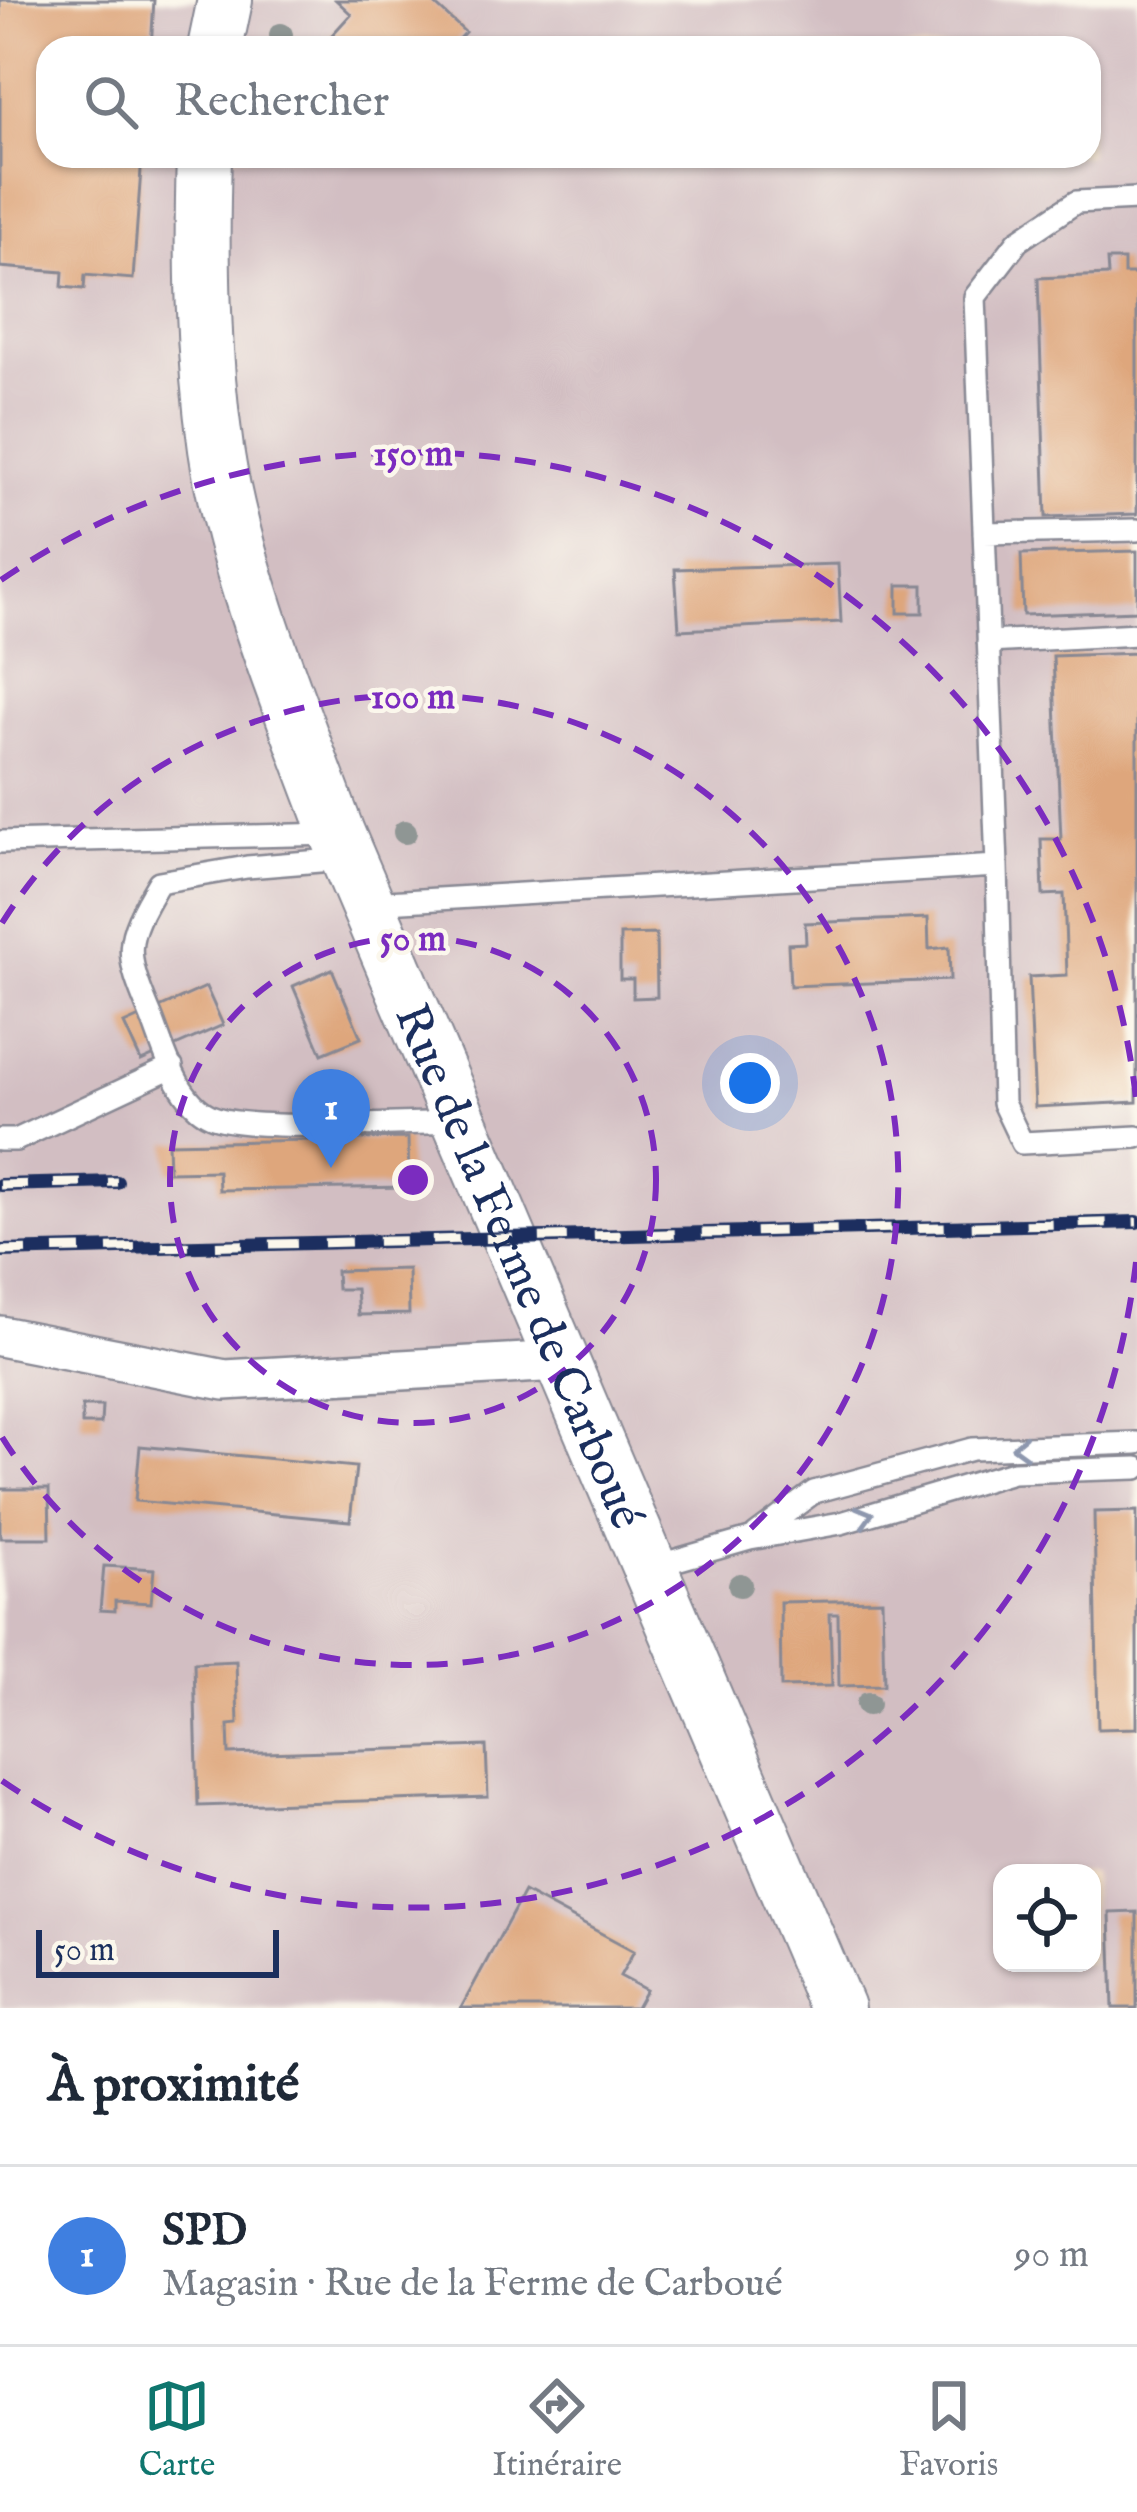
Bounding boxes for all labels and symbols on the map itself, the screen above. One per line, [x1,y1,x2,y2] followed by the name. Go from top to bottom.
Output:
[373,432,453,478] text: 150 m
[371,675,455,721] text: 100 m
[380,917,446,963] text: 50 m
[379,996,655,1539] street label: Rue de la Ferme de Carboué
[720,1053,780,1113] your location
[292,1069,370,1168] pin: 1
[392,1159,434,1201] centre of rings
[1010,1433,1029,1459] one-way arrow
[854,1505,875,1530] one-way arrow
[36,1924,279,1977] scale bar

